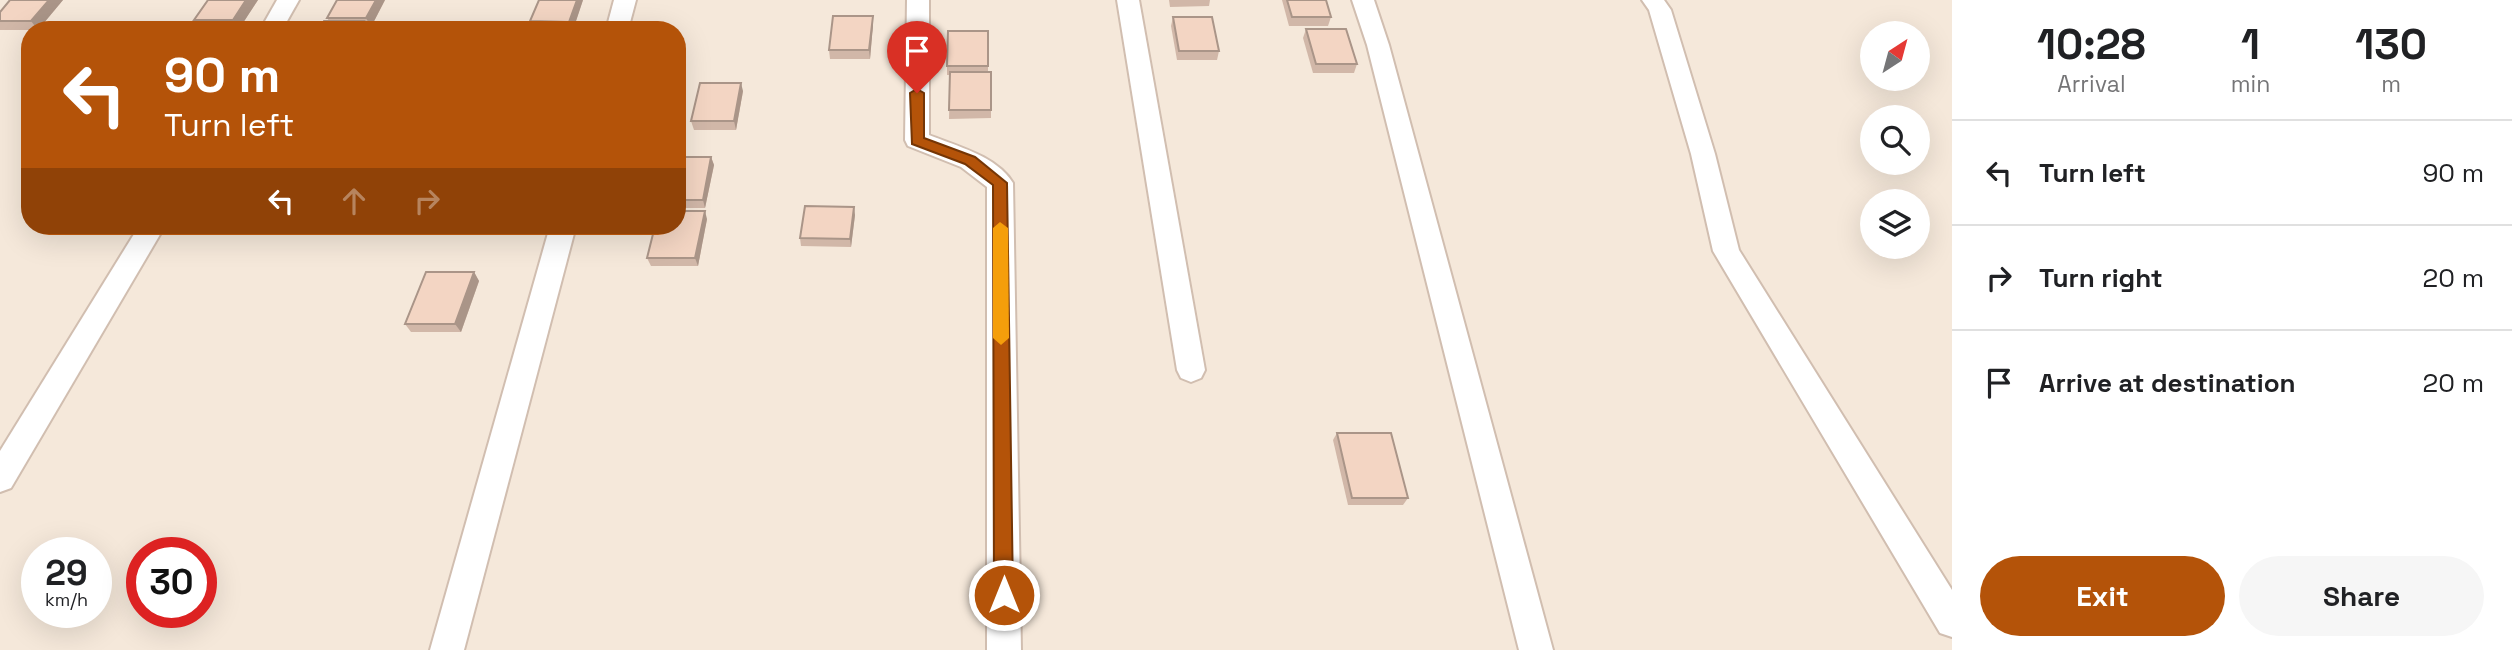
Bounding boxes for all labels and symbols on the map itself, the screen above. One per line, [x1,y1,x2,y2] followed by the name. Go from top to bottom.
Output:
[887,21,947,93] pin
[1860,21,1930,91] north arrow
[126,537,217,628] speed limit sign: 30
[967,558,1041,632] position arrow

